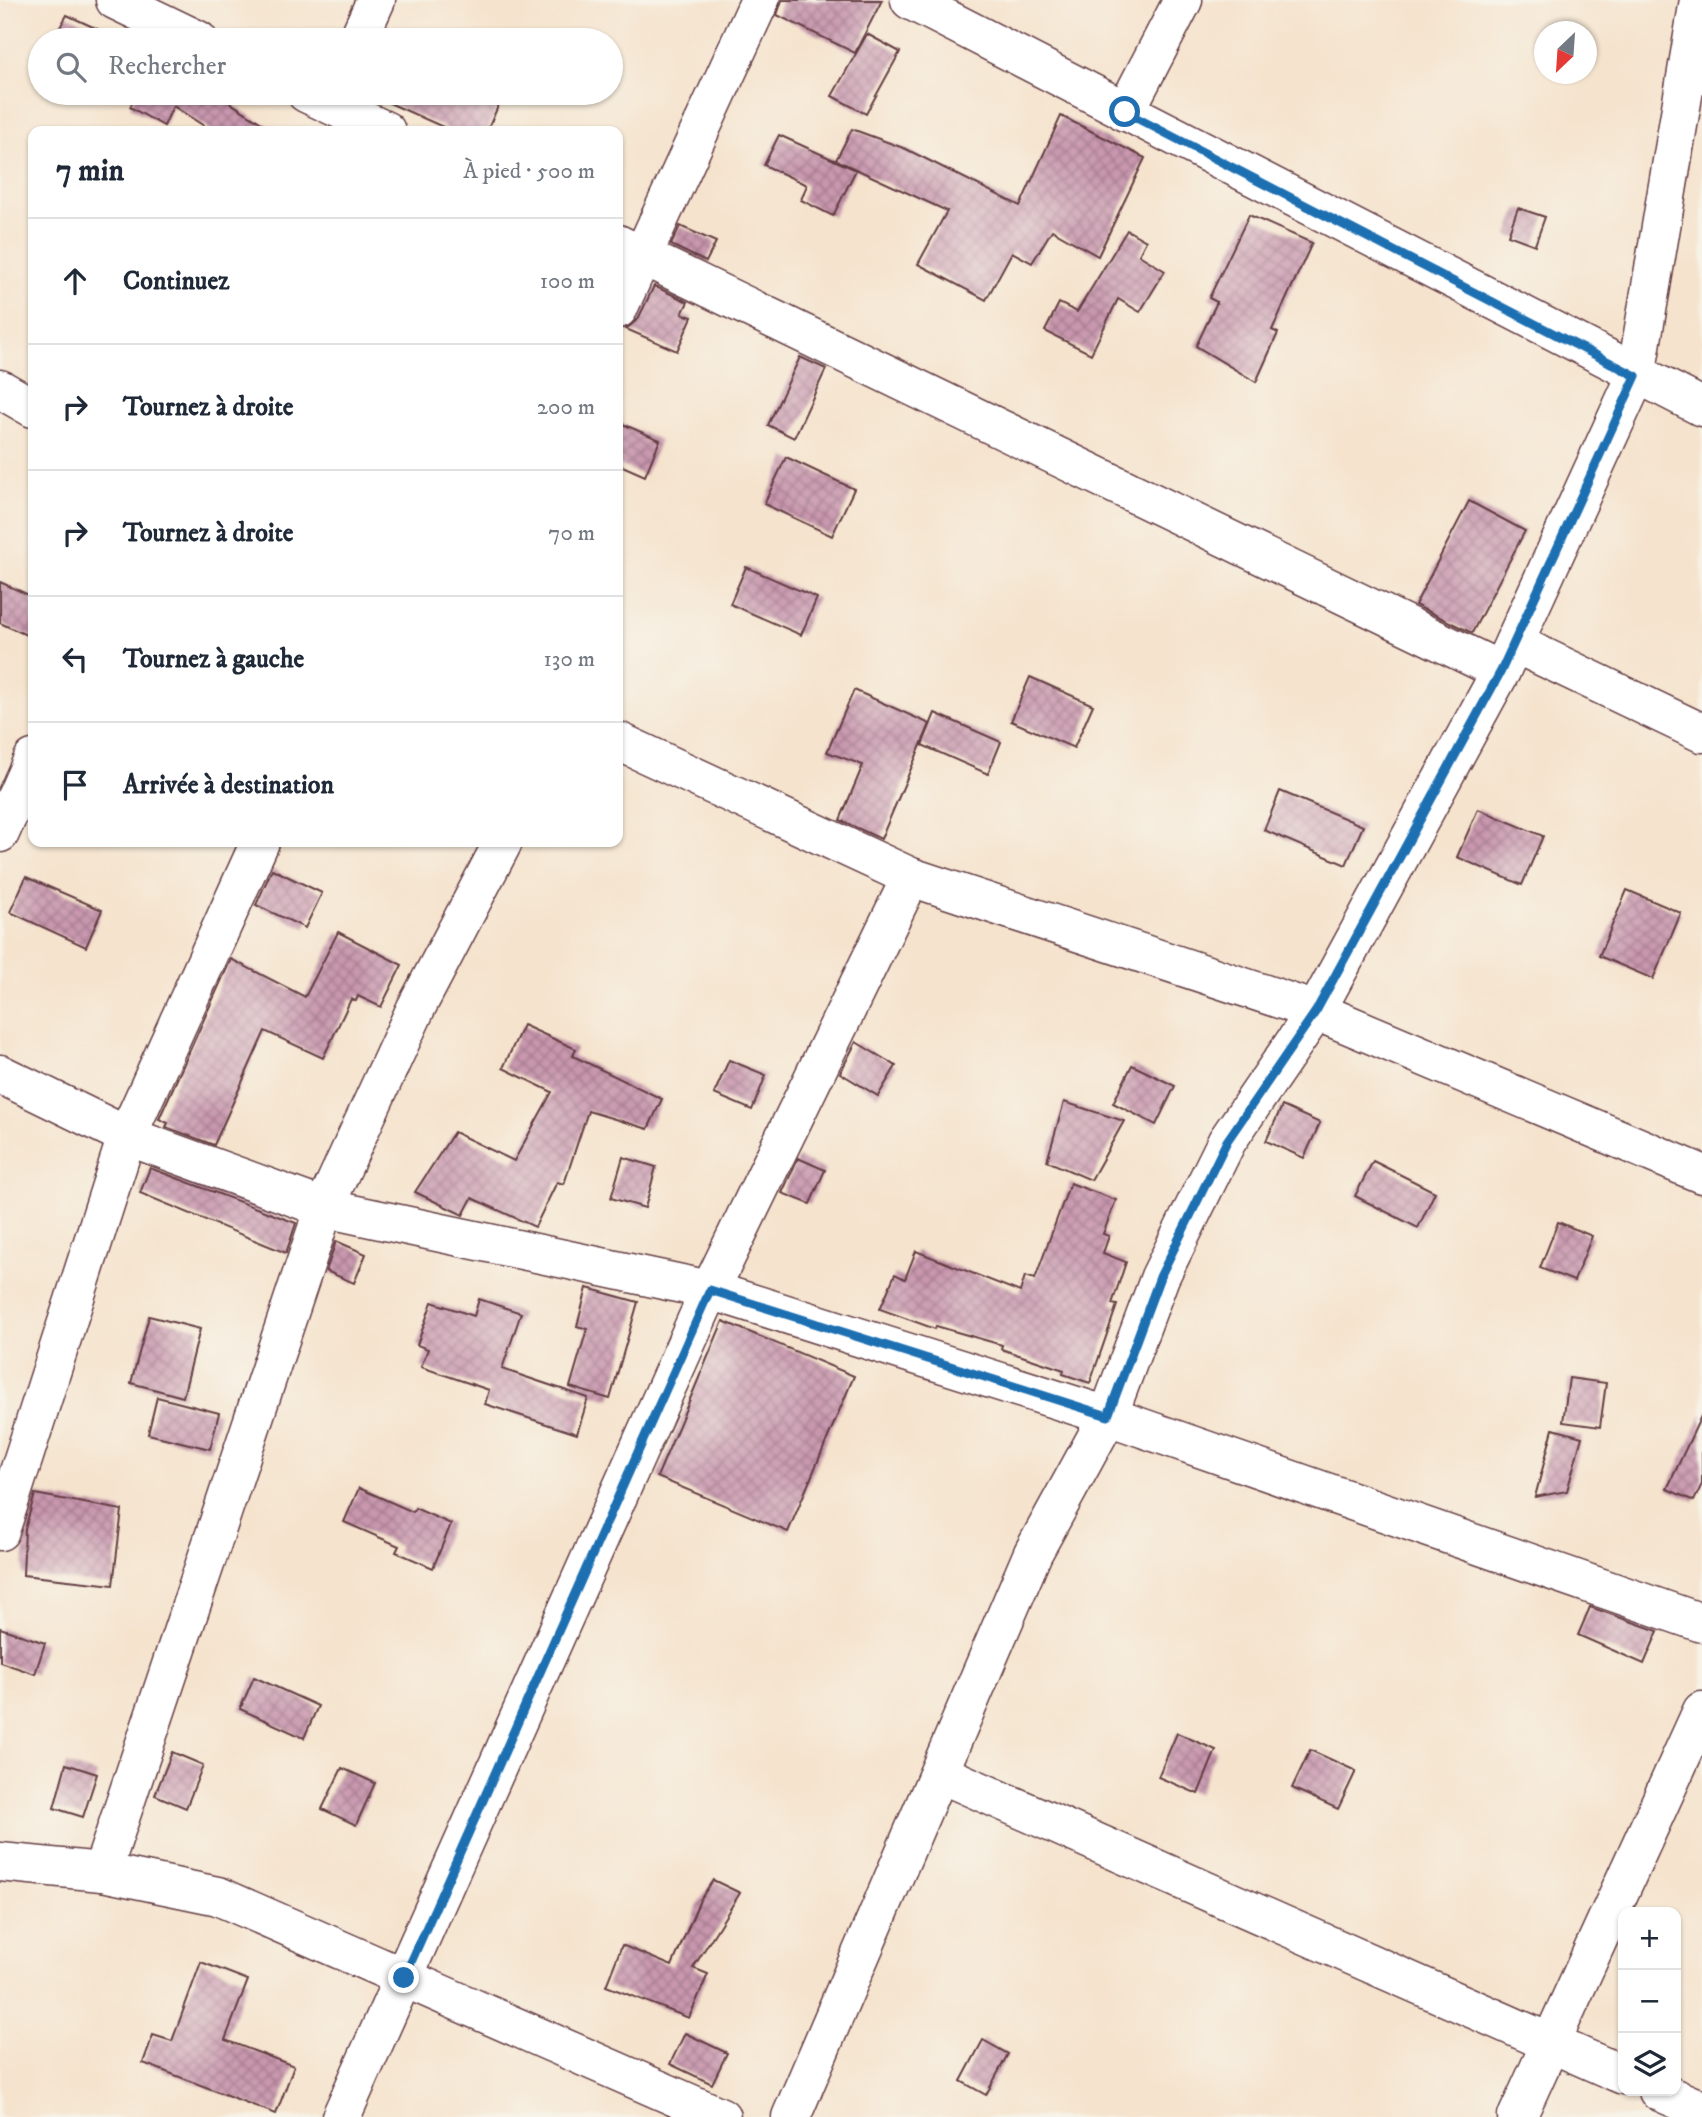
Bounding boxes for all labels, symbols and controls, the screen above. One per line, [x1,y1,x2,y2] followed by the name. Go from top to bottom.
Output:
[1534,21,1597,84] north arrow
[28,28,623,105] search box
[52,48,90,86] icon: search
[108,50,226,83] text: Rechercher
[1109,96,1140,127] route start
[56,153,124,190] text: 7 min
[463,157,595,186] text: À pied · 500 m
[56,262,94,300] icon: ahead
[123,265,229,298] text: Continuez
[540,267,595,296] text: 100 m
[56,388,94,426] icon: right
[123,391,294,424] text: Tournez à droite
[537,393,595,422] text: 200 m
[56,514,94,552] icon: right
[123,517,294,550] text: Tournez à droite
[548,519,595,548] text: 70 m
[56,640,94,678] icon: left
[123,643,304,676] text: Tournez à gauche
[543,645,595,674] text: 130 m
[56,766,94,804] icon: arrive
[123,769,334,802] text: Arrivée à destination
[1618,1907,1681,2096] map controls
[1618,1907,1681,1970] button: +
[388,1962,419,1993] route end
[1618,1970,1681,2033] button: −
[1618,2033,1681,2096] button: layers

